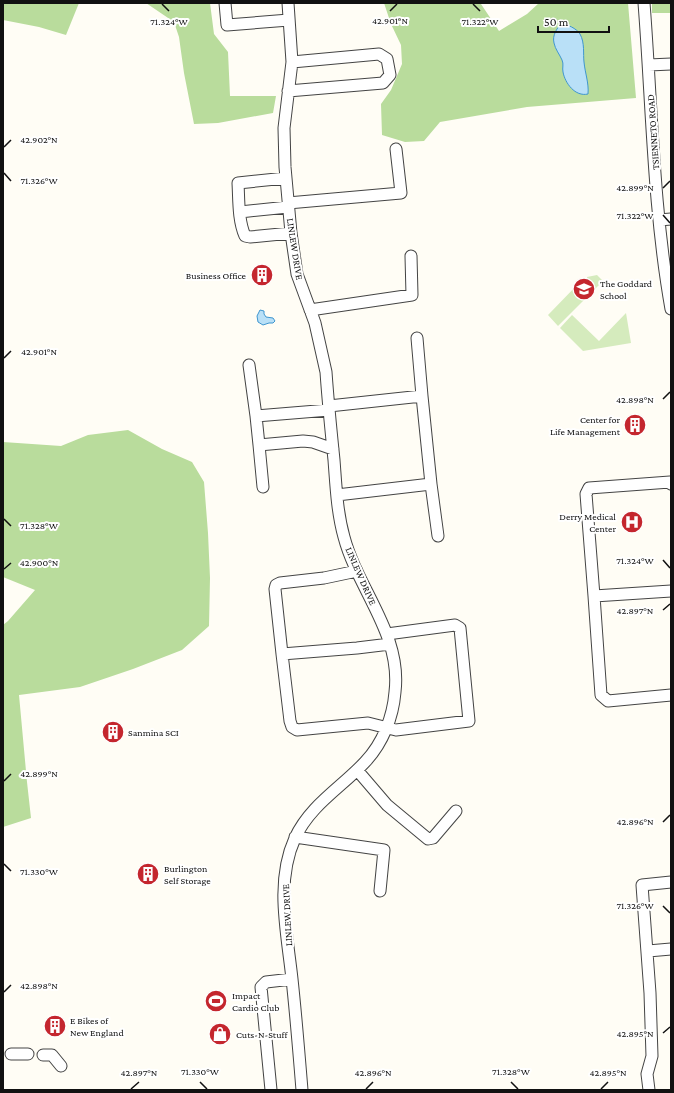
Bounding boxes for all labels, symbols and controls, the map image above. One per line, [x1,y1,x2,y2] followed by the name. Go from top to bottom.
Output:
[538,8,609,34] scale bar
[372,15,408,26] text: 42.901°N
[544,15,569,29] text: 50 m
[150,16,189,27] text: 71.324°W
[461,16,499,27] text: 71.322°W
[645,94,661,170] street label: TSIENNETO ROAD
[20,134,58,145] text: 42.902°N
[20,175,58,186] text: 71.326°W
[616,182,654,193] text: 42.899°N
[616,210,654,221] text: 71.322°W
[285,217,305,281] street label: LINLEW DRIVE
[249,262,275,288] building icon: Business Office
[186,270,247,281] place label: Business Office
[571,276,597,302] school or university icon: The Goddard School
[600,278,653,301] place label: The Goddard School
[21,346,57,357] text: 42.901°N
[616,394,654,405] text: 42.898°N
[622,412,648,438] building icon: Center for Life Management
[550,414,621,437] place label: Center for Life Management
[619,509,645,535] hospital icon: Derry Medical Center
[559,511,616,534] place label: Derry Medical Center
[20,520,59,531] text: 71.328°W
[343,545,379,607] street label: LINLEW DRIVE
[616,555,655,566] text: 71.324°W
[20,557,59,568] text: 42.900°N
[617,605,654,616] text: 42.897°N
[100,719,126,745] building icon: Sanmina SCI
[128,727,179,738] place label: Sanmina SCI
[20,768,58,779] text: 42.899°N
[616,816,654,827] text: 42.896°N
[135,861,161,887] building icon: Burlington Self Storage
[164,863,211,886] place label: Burlington Self Storage
[20,866,59,877] text: 71.330°W
[280,883,294,946] street label: LINLEW DRIVE
[616,900,654,911] text: 71.326°W
[20,980,58,991] text: 42.898°N
[203,988,229,1014] sports icon: Impact Cardio Club
[232,990,280,1013] place label: Impact Cardio Club
[42,1013,68,1039] building icon: E Bikes of New England
[70,1015,124,1038] place label: E Bikes of New England
[207,1021,233,1047] shop icon: Cuts-N-Stuff
[616,1028,654,1039] text: 42.895°N
[236,1029,288,1040] place label: Cuts-N-Stuff
[181,1066,220,1077] text: 71.330°W
[492,1066,531,1077] text: 71.328°W
[121,1067,158,1078] text: 42.897°N
[354,1067,392,1078] text: 42.896°N
[589,1067,627,1078] text: 42.895°N

